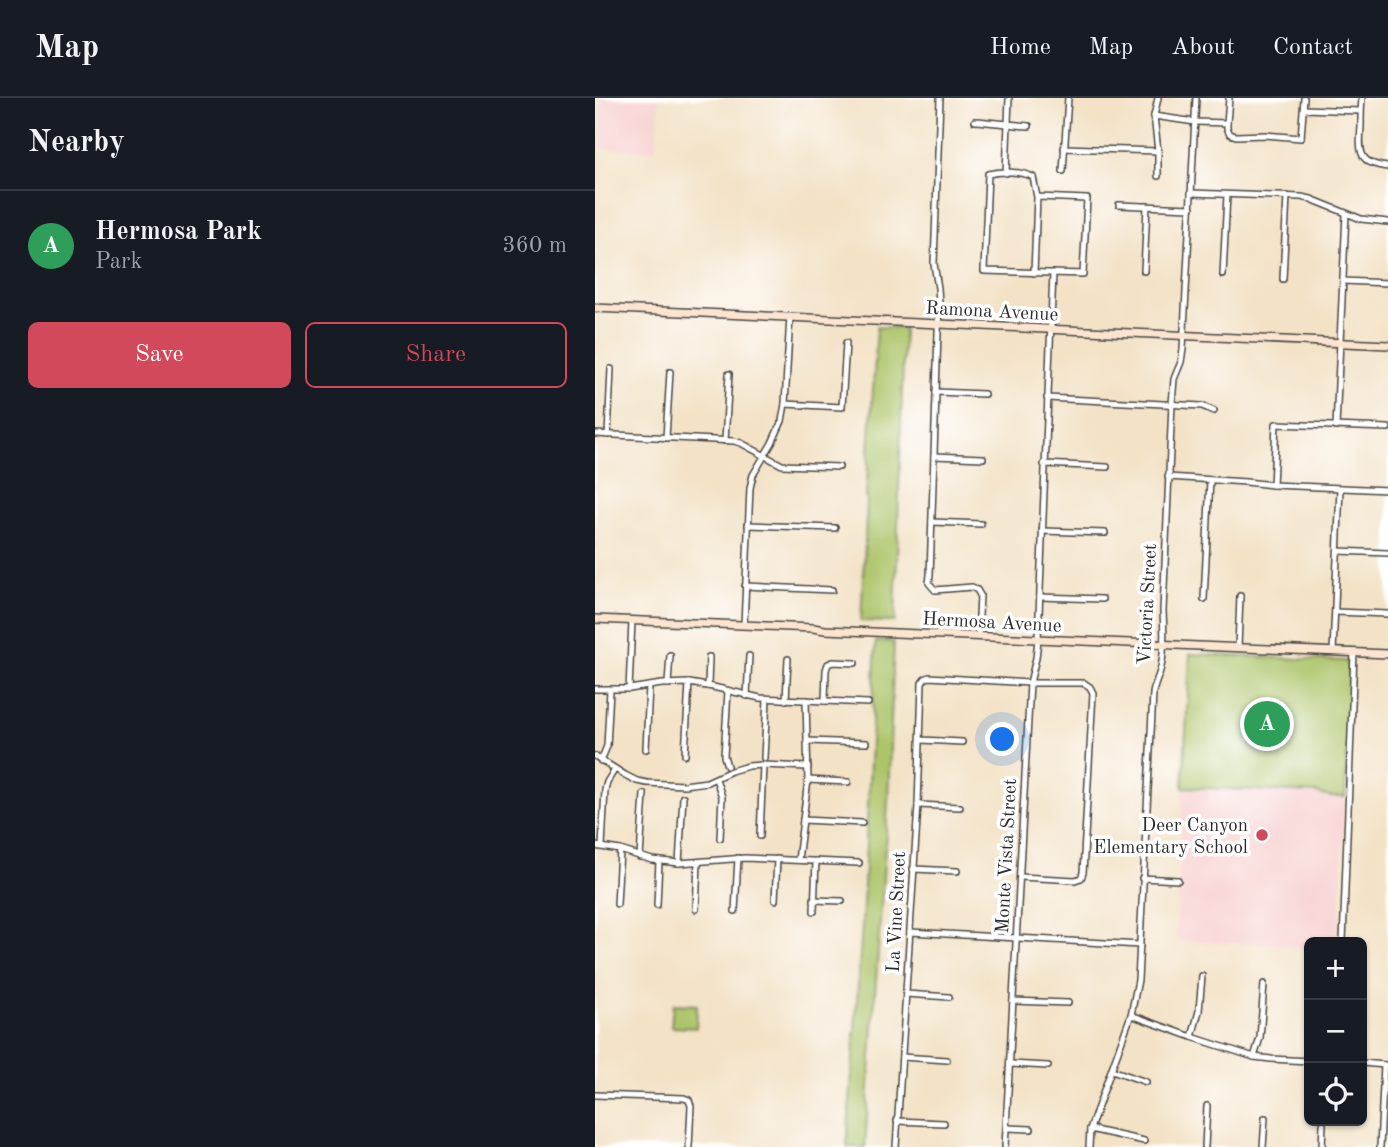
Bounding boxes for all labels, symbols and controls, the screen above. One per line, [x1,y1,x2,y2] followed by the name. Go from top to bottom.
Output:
[35,32,99,65] text: Map
[990,36,1051,60] text: Home
[1089,36,1133,60] text: Map
[1171,36,1235,60] text: About
[1273,36,1353,60] text: Contact
[28,128,125,158] text: Nearby
[95,219,262,245] text: Hermosa Park
[42,234,60,257] text: A
[502,234,567,257] text: 360 m
[95,250,142,273] text: Park
[925,300,1059,325] street label: Ramona Avenue
[28,322,291,388] button: Save
[305,322,567,388] button: Share
[1136,543,1161,665] street label: Victoria Street
[922,610,1062,637] street label: Hermosa Avenue
[1244,698,1290,750] pin: A
[985,722,1019,756] your location
[994,778,1021,934] street label: Monte Vista Street
[1093,817,1248,858] place label: Deer Canyon Elementary School
[1254,827,1270,843] marker: Deer Canyon Elementary School
[885,851,910,973] street label: La Vine Street
[1304,937,1367,1126] map controls
[1304,937,1367,1000] button: +
[1304,1000,1367,1063] button: −
[1304,1063,1367,1126] button: locate

